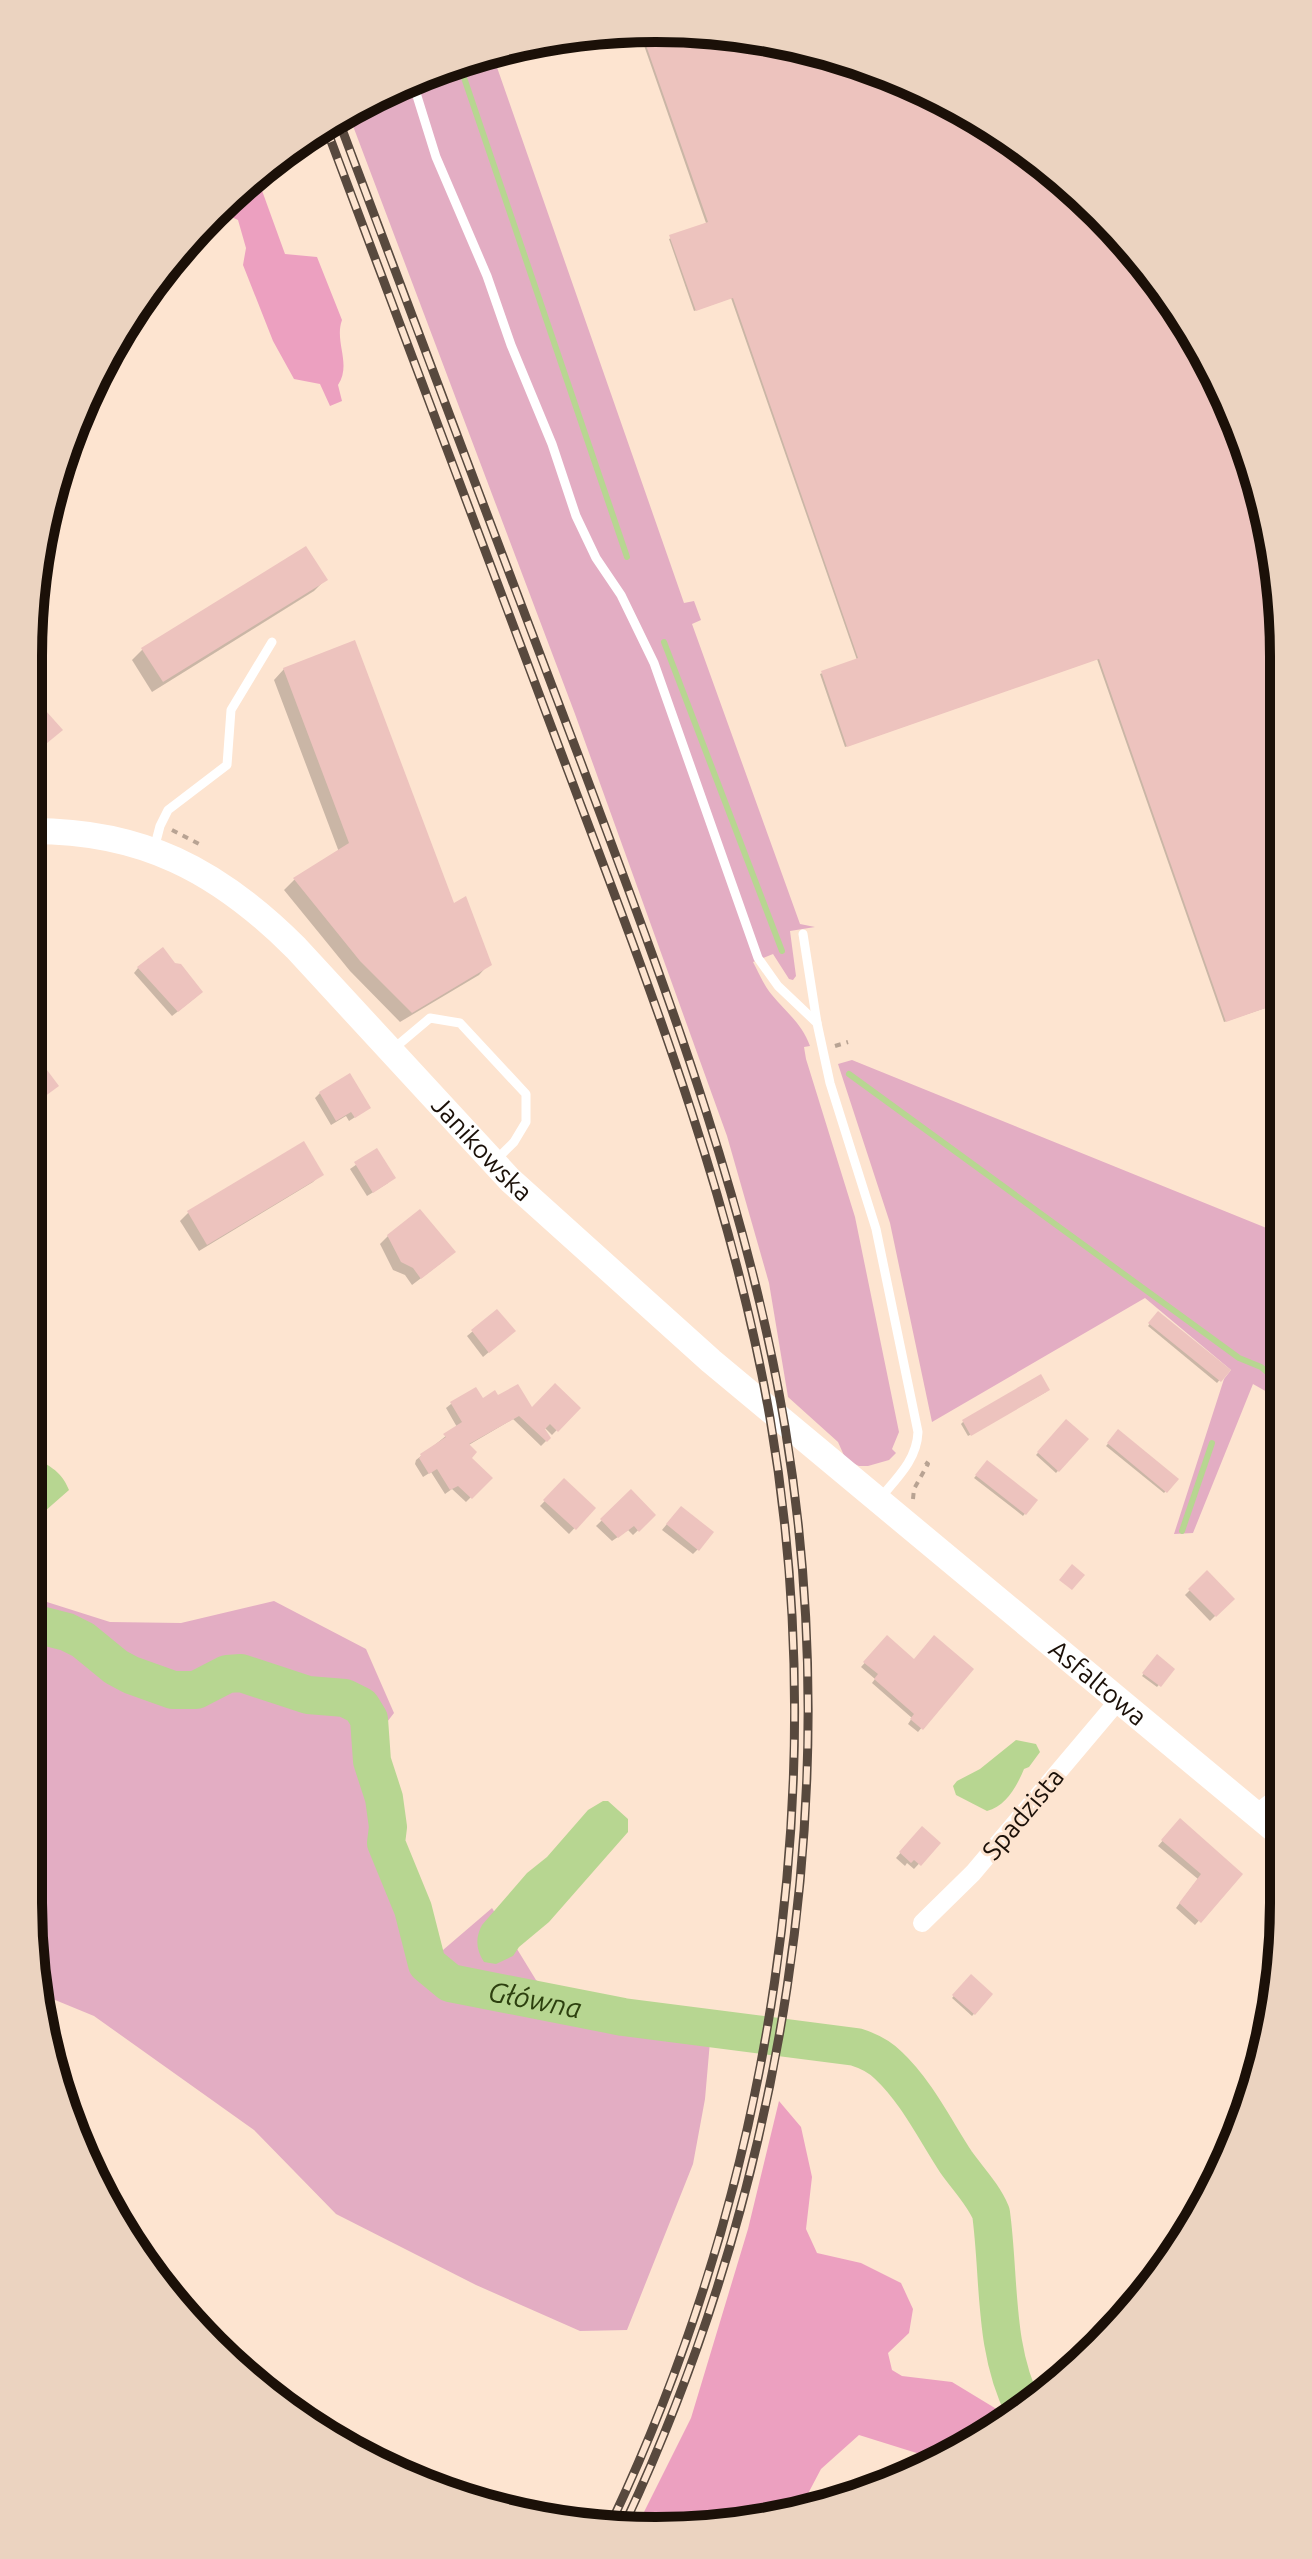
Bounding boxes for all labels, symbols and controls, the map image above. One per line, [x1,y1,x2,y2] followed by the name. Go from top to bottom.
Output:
[426,1090,538,1207] street label: Janikowska
[1044,1634,1153,1731] street label: Asfaltowa
[976,1762,1069,1865] street label: Spadzista
[486,1975,584,2024] water label: Główna

